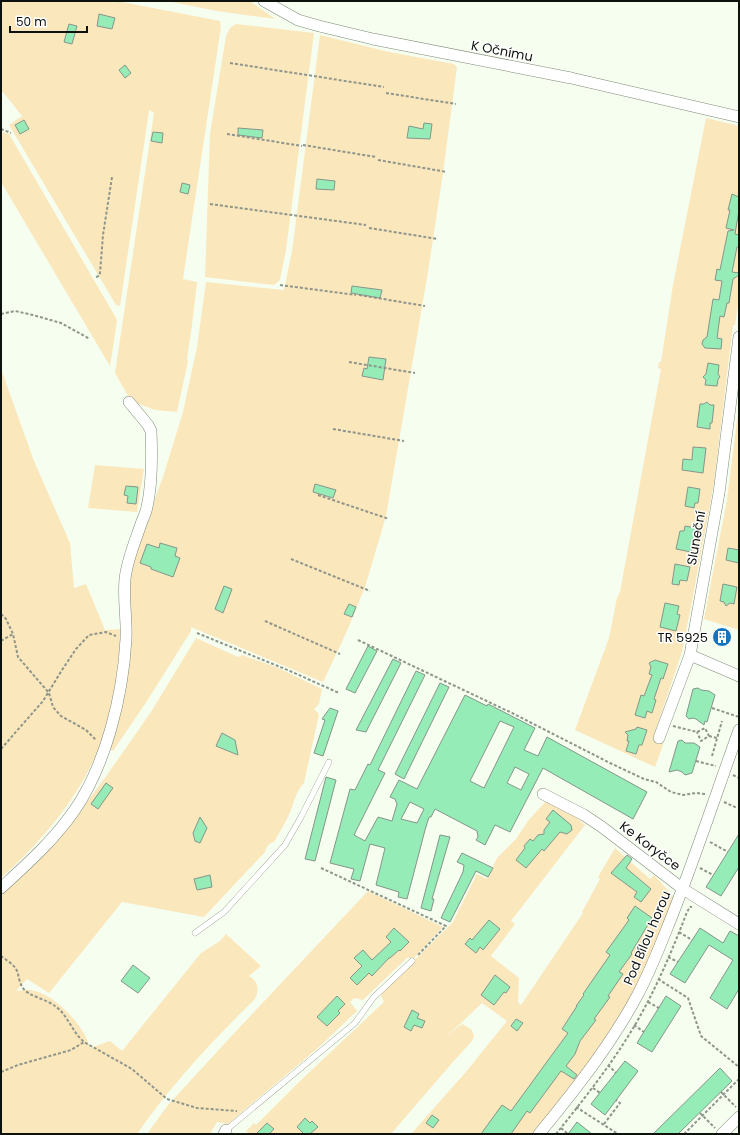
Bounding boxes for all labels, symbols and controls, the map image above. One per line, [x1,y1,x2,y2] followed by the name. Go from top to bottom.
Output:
[10,8,87,34] scale bar
[16,13,47,30] text: 50 m
[469,36,535,66] street label: K Očnímu
[682,509,710,567] street label: Sluneční
[711,626,733,648] building icon: TR 5925
[658,628,708,647] place label: TR 5925
[616,817,684,875] street label: Ke Koryčce
[619,888,675,988] street label: Pod Bílou horou

